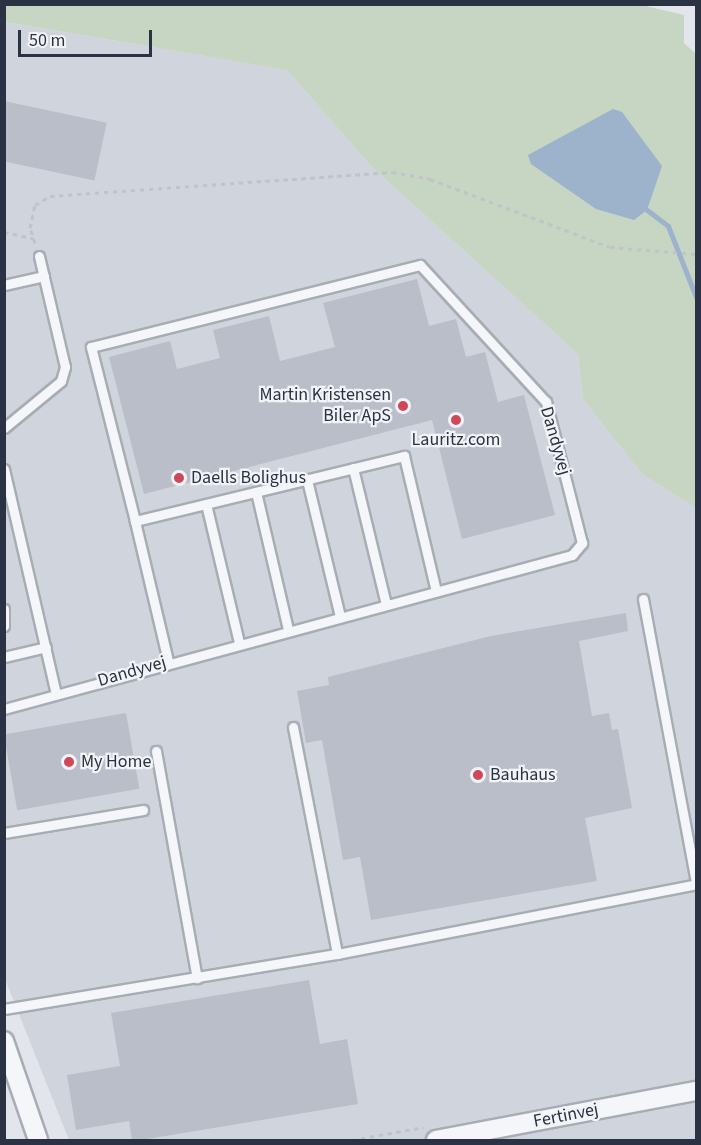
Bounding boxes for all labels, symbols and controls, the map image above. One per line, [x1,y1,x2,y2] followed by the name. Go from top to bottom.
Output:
[21,18,154,56] scale bar
[29,28,65,53] text: 50 m
[259,385,391,428] place label: Martin Kristensen Biler ApS
[396,399,410,413] marker: Martin Kristensen Biler ApS
[535,404,575,478] street label: Dandyvej
[449,413,463,427] marker: Lauritz.com
[412,429,500,451] place label: Lauritz.com
[191,467,306,489] place label: Daells Bolighus
[172,471,186,485] marker: Daells Bolighus
[95,652,169,692] street label: Dandyvej
[81,751,151,773] place label: My Home
[62,755,76,769] marker: My Home
[490,764,556,786] place label: Bauhaus
[471,768,485,782] marker: Bauhaus
[532,1099,600,1133] street label: Fertinvej

